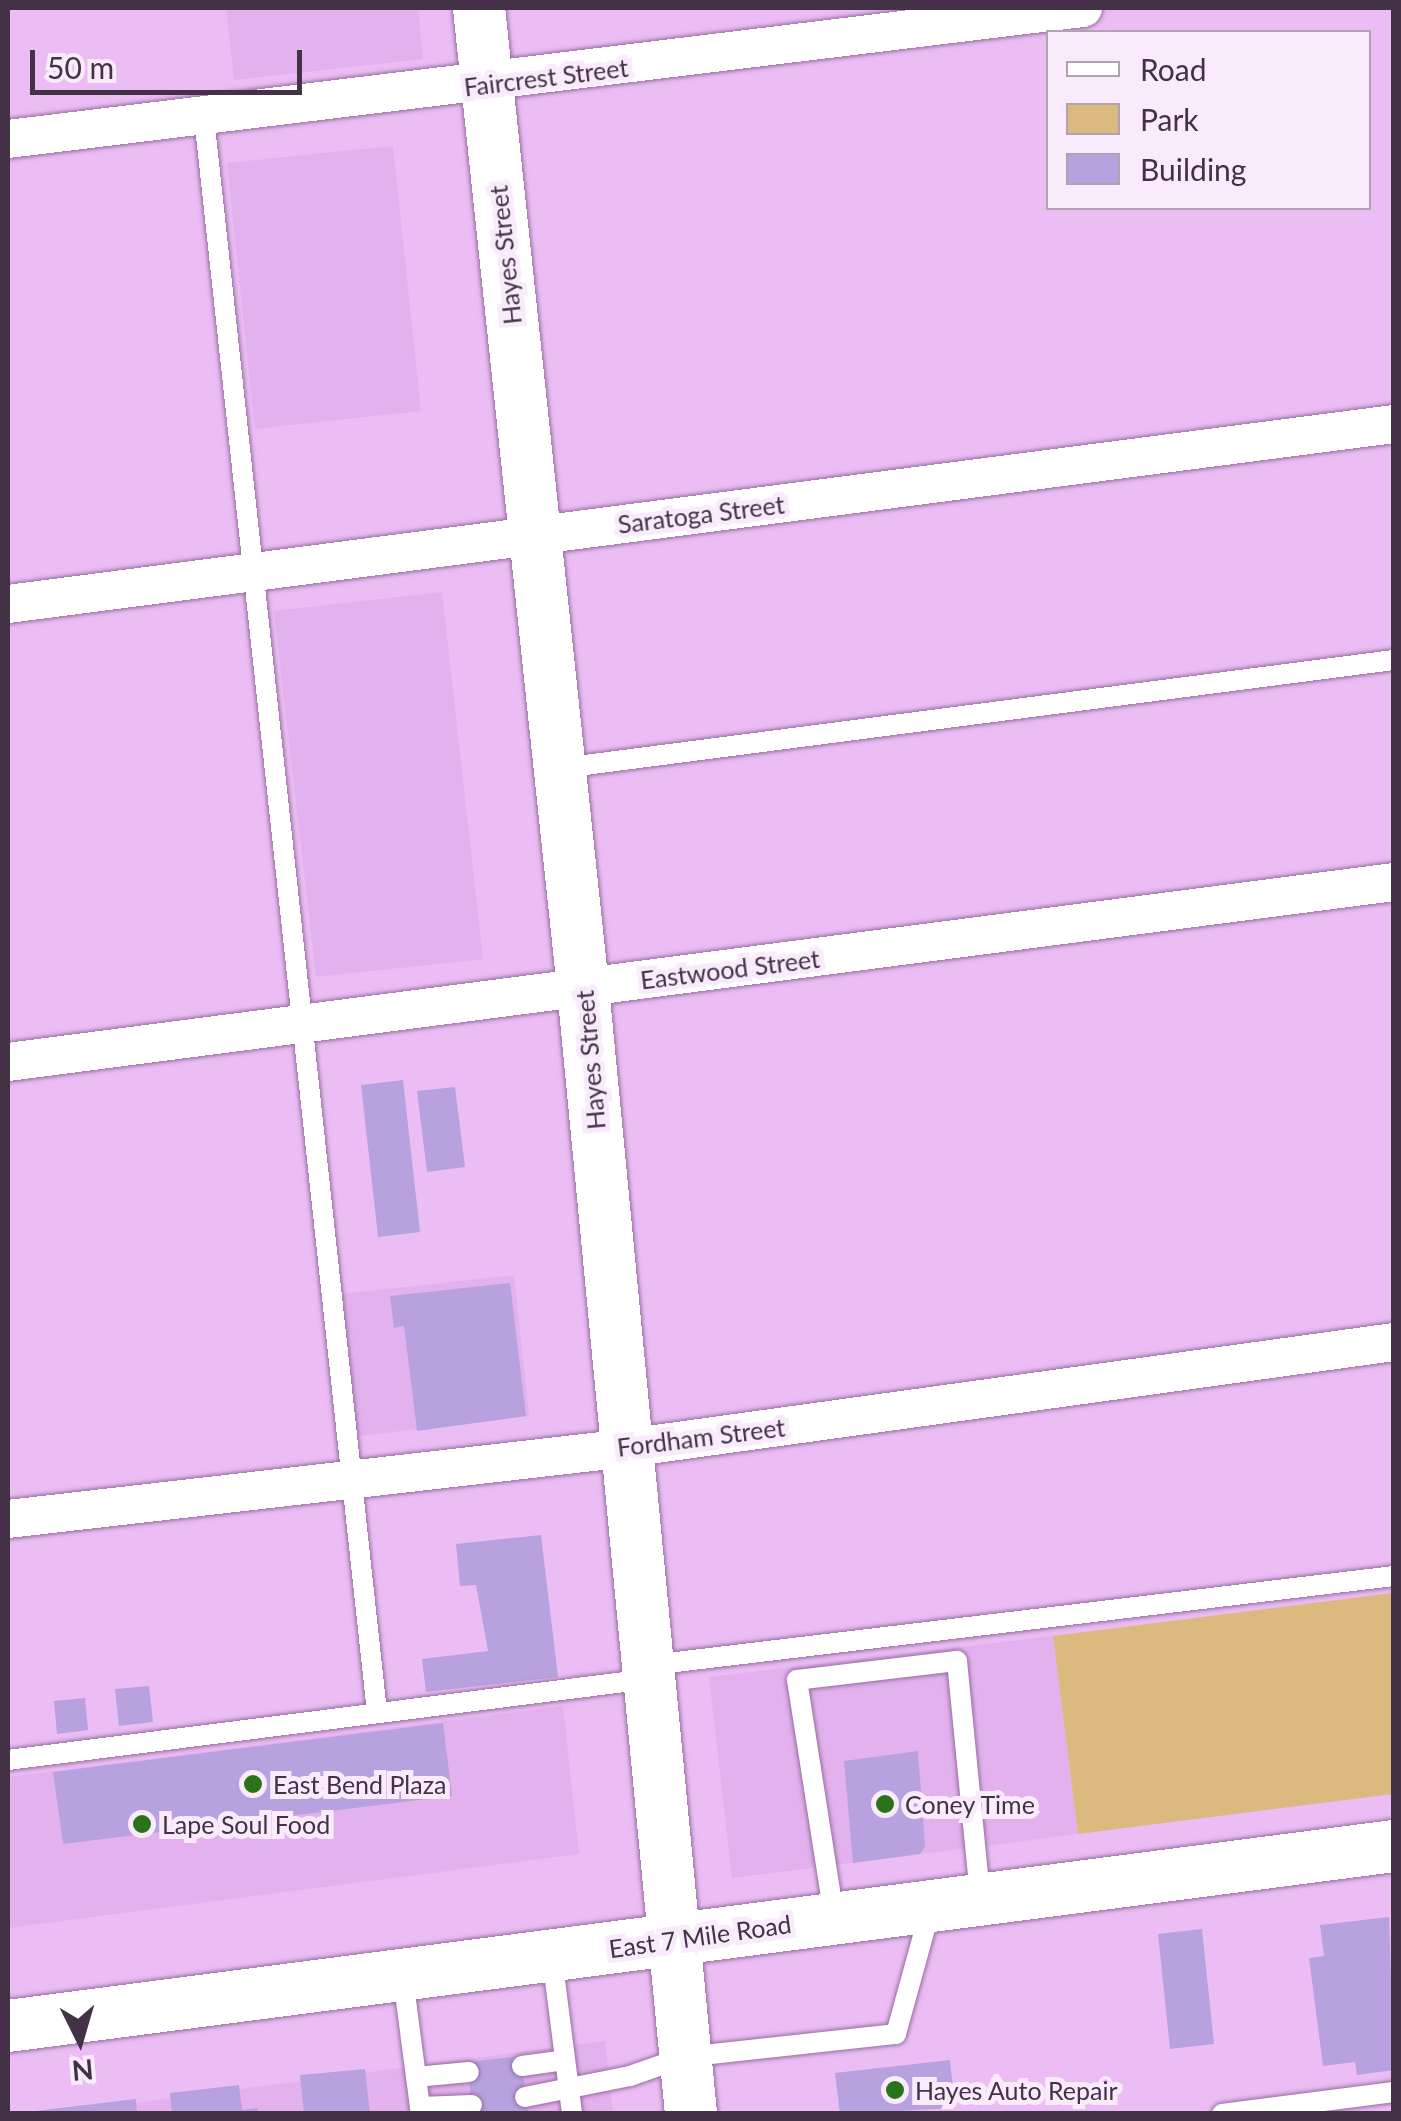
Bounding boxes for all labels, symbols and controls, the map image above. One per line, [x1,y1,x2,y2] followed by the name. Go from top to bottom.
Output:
[35,30,308,92] scale bar
[1046,30,1371,210] legend
[47,49,114,85] text: 50 m
[1140,51,1207,87] text: Road
[462,52,630,102] street label: Faircrest Street
[1140,101,1199,137] text: Park
[1140,151,1246,187] text: Building
[483,184,527,326] street label: Hayes Street
[616,489,786,539] street label: Saratoga Street
[639,943,821,995] street label: Eastwood Street
[569,989,611,1131] street label: Hayes Street
[615,1412,787,1462] street label: Fordham Street
[273,1769,446,1799] place label: East Bend Plaza
[242,1773,264,1795] marker: East Bend Plaza
[905,1789,1036,1819] place label: Coney Time
[874,1793,896,1815] marker: Coney Time
[162,1809,330,1839] place label: Lape Soul Food
[131,1813,153,1835] marker: Lape Soul Food
[607,1908,793,1964] street label: East 7 Mile Road
[30,1991,130,2091] north arrow
[70,2053,95,2089] text: N
[915,2075,1118,2105] place label: Hayes Auto Repair
[884,2079,906,2101] marker: Hayes Auto Repair

